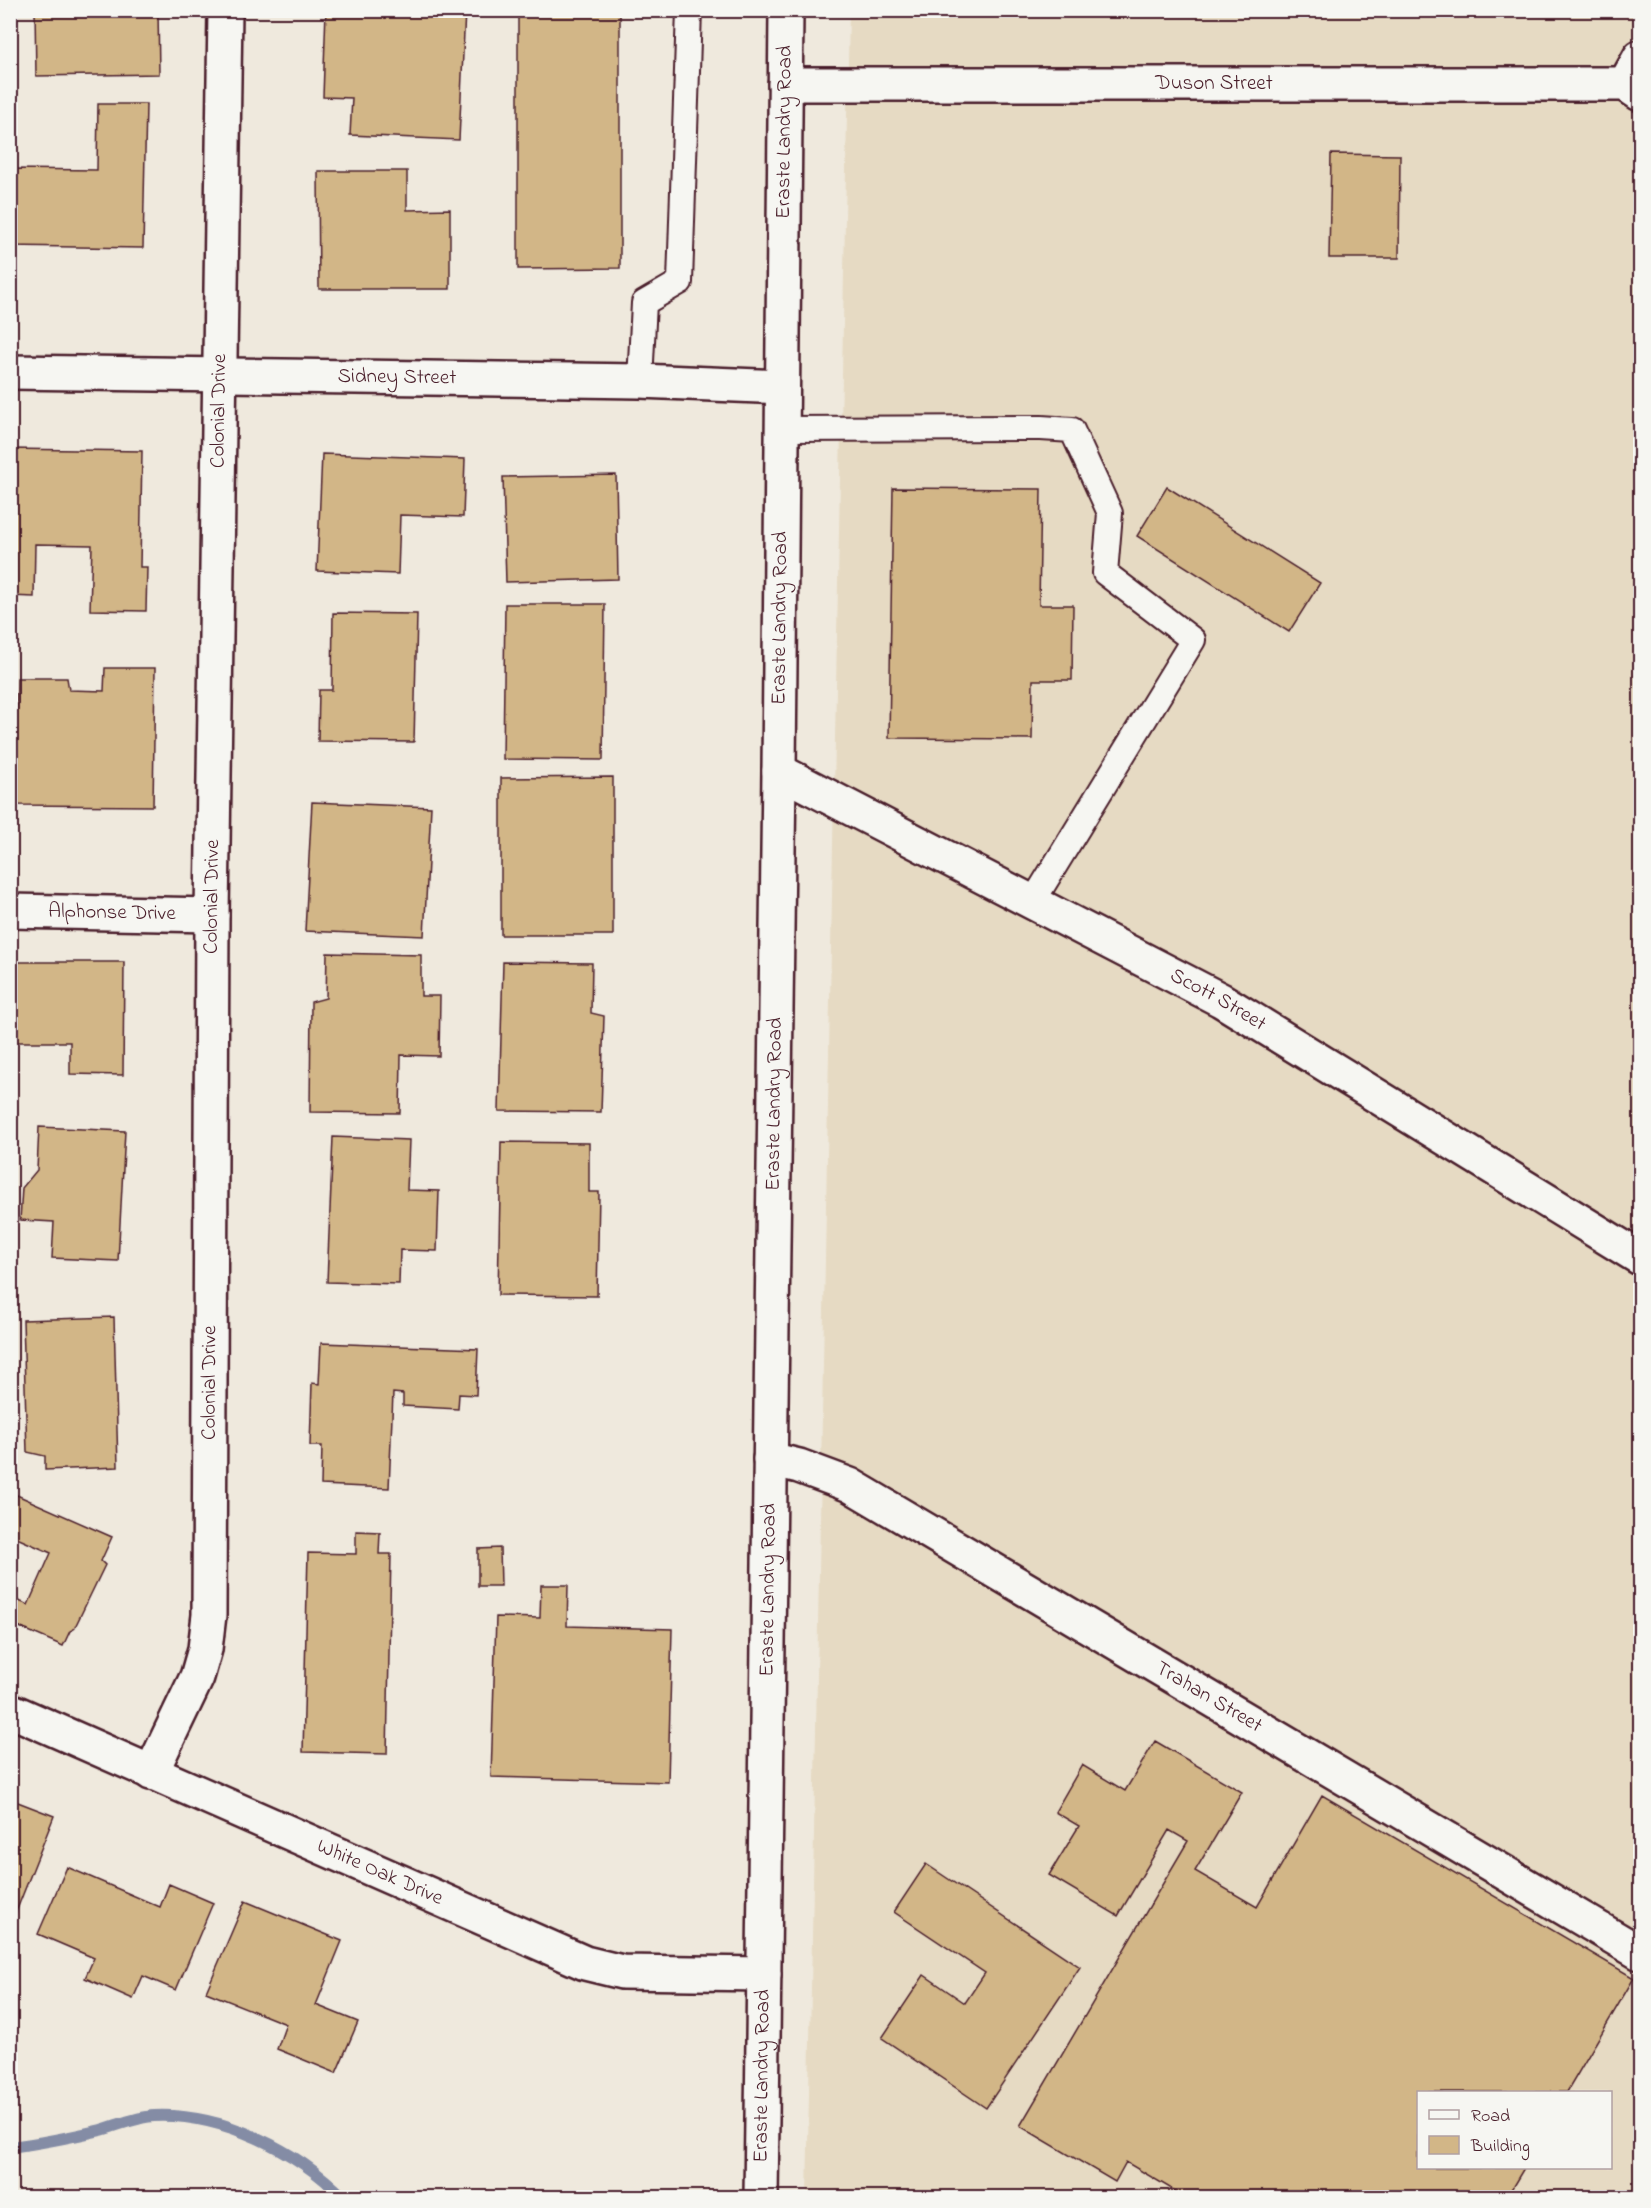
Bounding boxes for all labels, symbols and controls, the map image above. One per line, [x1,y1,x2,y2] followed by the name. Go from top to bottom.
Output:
[769,45,802,219] street label: Eraste Landry Road
[1154,69,1273,99] street label: Duson Street
[203,353,235,468] street label: Colonial Drive
[337,362,457,395] street label: Sidney Street
[765,531,798,705] street label: Eraste Landry Road
[197,839,228,954] street label: Colonial Drive
[48,897,177,929] street label: Alphonse Drive
[1165,961,1272,1039] street label: Scott Street
[759,1017,792,1191] street label: Eraste Landry Road
[195,1325,225,1440] street label: Colonial Drive
[753,1503,786,1677] street label: Eraste Landry Road
[1149,1654,1268,1741] street label: Trahan Street
[312,1832,448,1914] street label: White Oak Drive
[746,1989,780,2163] street label: Eraste Landry Road
[1417,2091,1612,2169] legend
[1471,2104,1510,2130] text: Road
[1470,2134,1530,2161] text: Building

